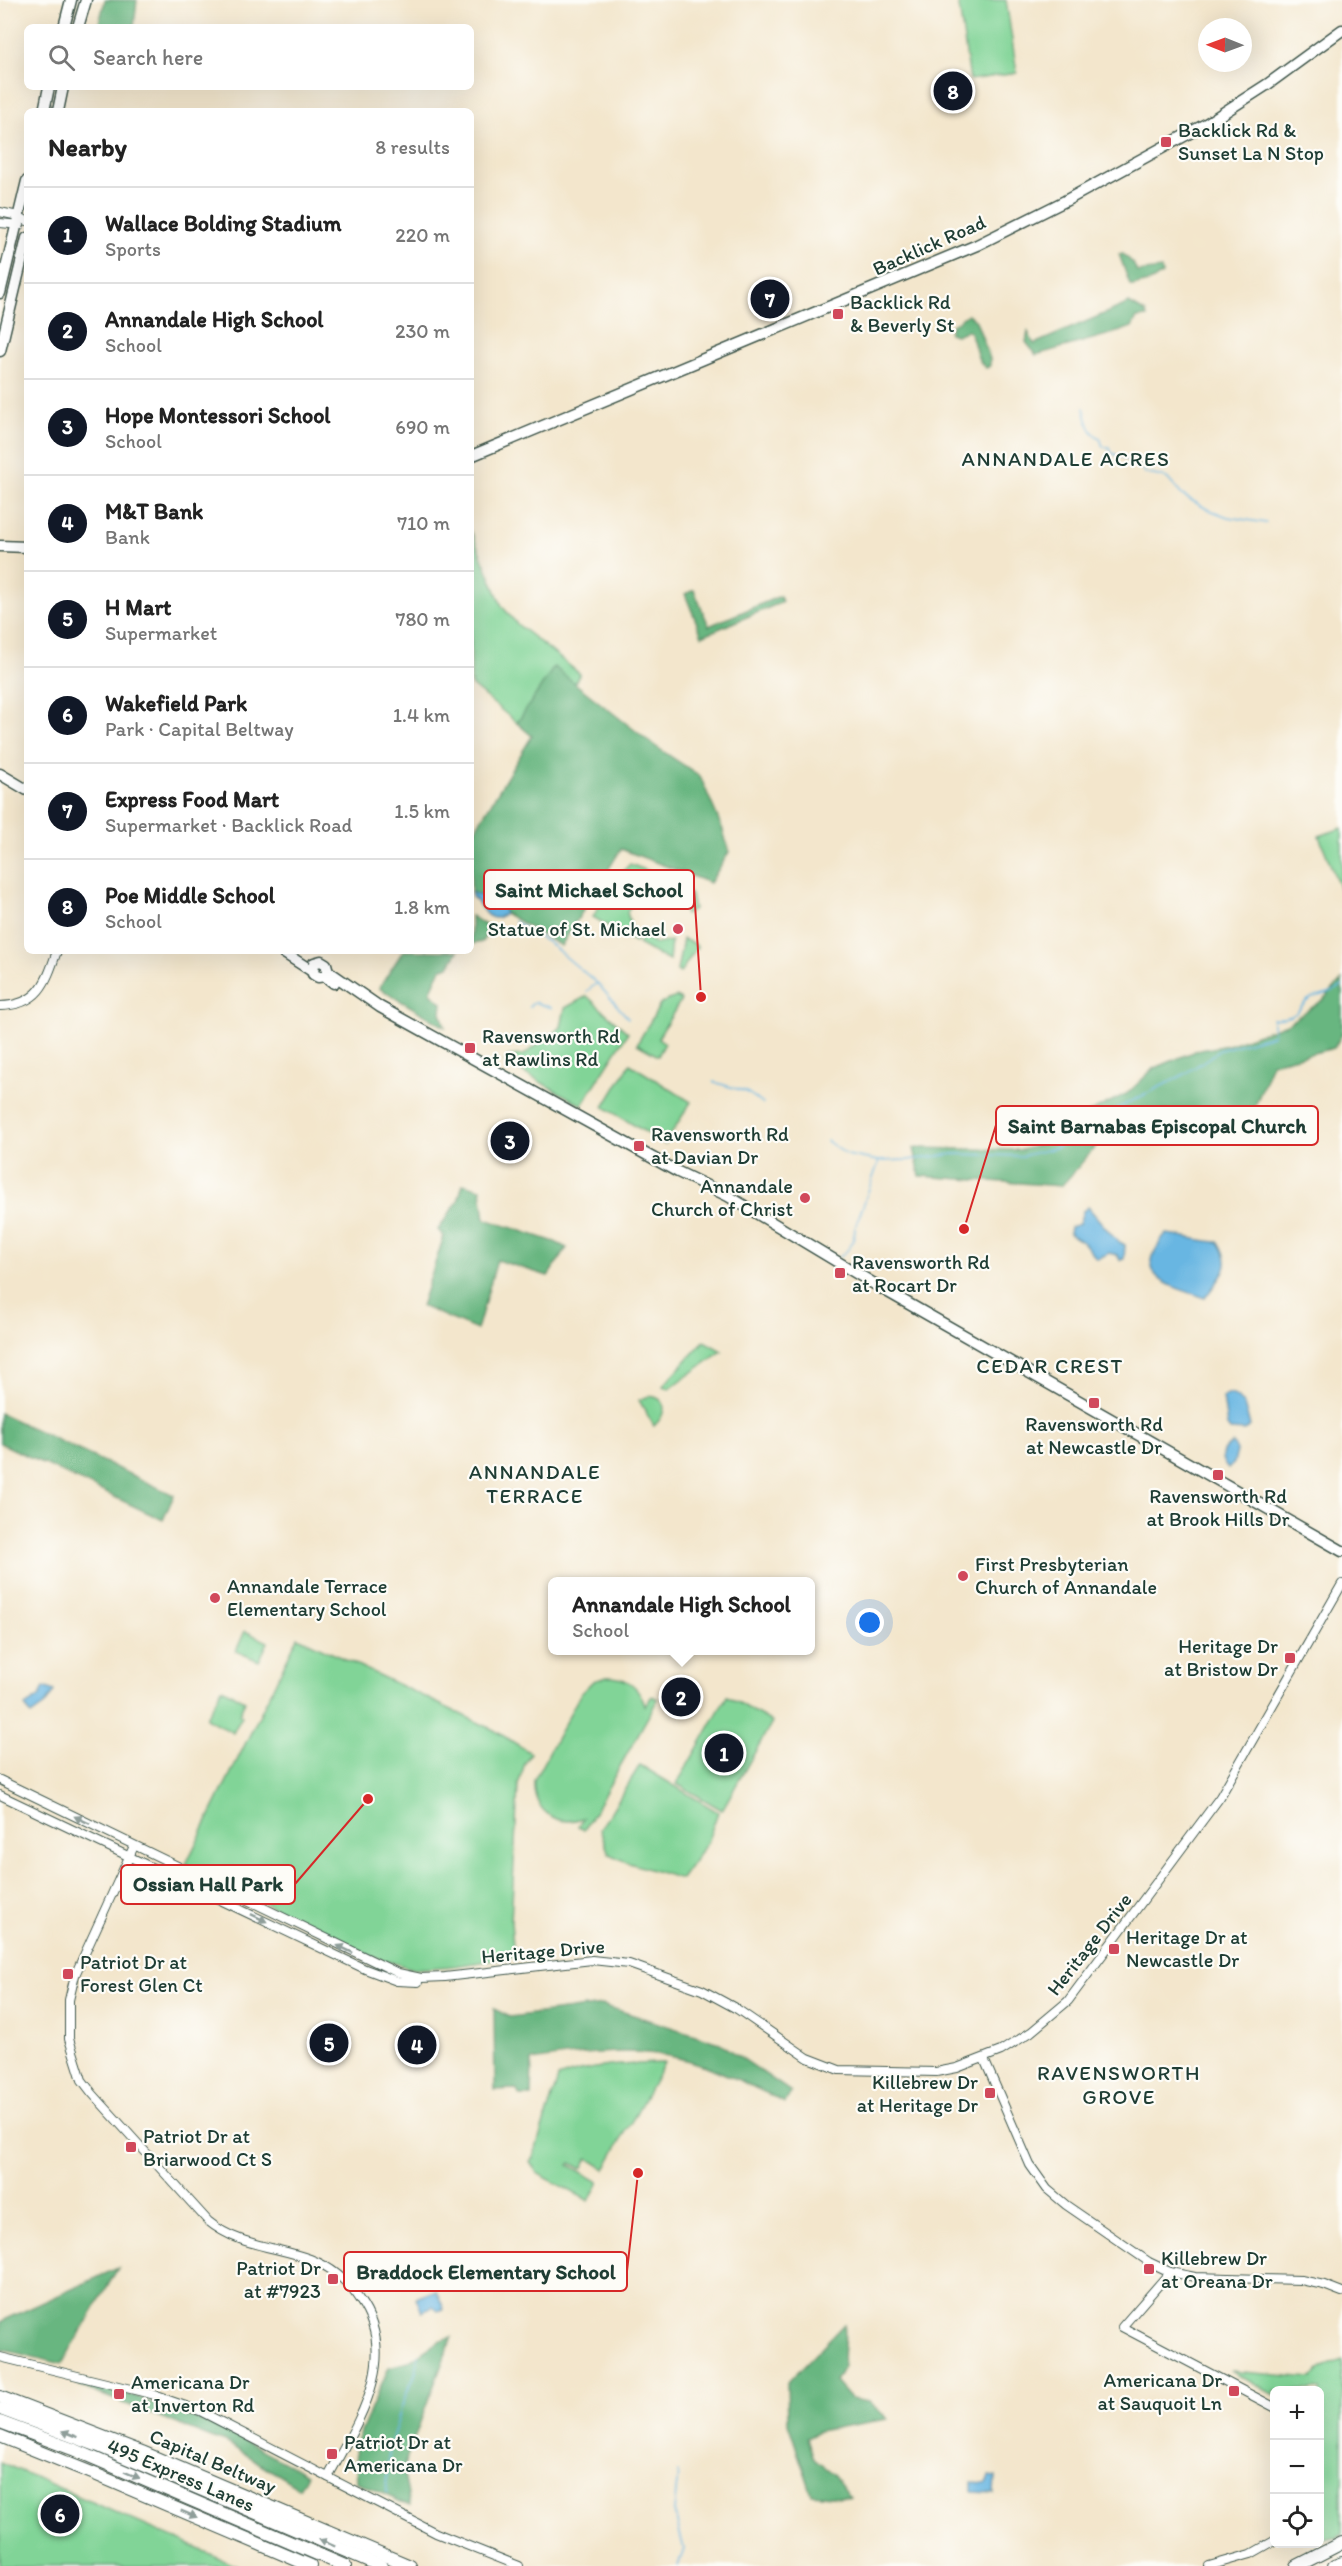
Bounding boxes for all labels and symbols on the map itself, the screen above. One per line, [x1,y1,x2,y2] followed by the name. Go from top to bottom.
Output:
[1198,18,1252,72] north arrow
[934,68,972,113] pin: 8
[1178,118,1324,165] place label: Backlick Rd & Sunset La N Stop
[1159,135,1173,149] marker: Backlick Rd & Sunset La N Stop
[869,209,989,281] street label: Backlick Road
[750,276,790,322] pin: 7
[850,290,955,337] place label: Backlick Rd & Beverly St
[831,307,845,321] marker: Backlick Rd & Beverly St
[962,446,1170,471] district label: ANNANDALE ACRES
[484,870,694,909] callout: Saint Michael School
[495,877,684,902] text: Saint Michael School
[488,917,666,941] place label: Statue of St. Michael
[671,922,685,936] marker: Statue of St. Michael
[482,1024,620,1071] place label: Ravensworth Rd at Rawlins Rd
[463,1041,477,1055] marker: Ravensworth Rd at Rawlins Rd
[996,1106,1318,1145] callout: Saint Barnabas Episcopal Church
[1008,1113,1307,1139] text: Saint Barnabas Episcopal Church
[490,1118,530,1164] pin: 3
[651,1122,789,1169] place label: Ravensworth Rd at Davian Dr
[632,1139,646,1153] marker: Ravensworth Rd at Davian Dr
[651,1174,793,1221] place label: Annandale Church of Christ
[798,1191,812,1205] marker: Annandale Church of Christ
[852,1250,990,1297] place label: Ravensworth Rd at Rocart Dr
[833,1266,847,1280] marker: Ravensworth Rd at Rocart Dr
[976,1353,1124,1378] district label: CEDAR CREST
[1087,1396,1101,1410] marker: Ravensworth Rd at Newcastle Dr
[1025,1412,1163,1459] place label: Ravensworth Rd at Newcastle Dr
[469,1459,601,1508] district label: ANNANDALE TERRACE
[1211,1468,1225,1482] marker: Ravensworth Rd at Brook Hills Dr
[1147,1484,1290,1531] place label: Ravensworth Rd at Brook Hills Dr
[975,1552,1157,1599] place label: First Presbyterian Church of Annandale
[956,1569,970,1583] marker: First Presbyterian Church of Annandale
[227,1574,387,1621] place label: Annandale Terrace Elementary School
[208,1591,222,1605] marker: Annandale Terrace Elementary School
[855,1608,884,1637] your location
[1164,1634,1278,1681] place label: Heritage Dr at Bristow Dr
[1283,1651,1297,1665] marker: Heritage Dr at Bristow Dr
[662,1674,700,1720] pin: 2
[704,1730,744,1776] pin: 1
[73,1815,90,1825] one-way arrow
[121,1865,295,1904] callout: Ossian Hall Park
[133,1871,284,1896] text: Ossian Hall Park
[1041,1888,1137,2000] street label: Heritage Drive
[250,1913,267,1922] one-way arrow
[1126,1925,1248,1972] place label: Heritage Dr at Newcastle Dr
[480,1934,606,1968] street label: Heritage Drive
[1107,1942,1121,1956] marker: Heritage Dr at Newcastle Dr
[337,1944,354,1953] one-way arrow
[80,1950,203,1997] place label: Patriot Dr at Forest Glen Ct
[61,1967,75,1981] marker: Patriot Dr at Forest Glen Ct
[310,2020,348,2066] pin: 5
[398,2022,436,2068] pin: 4
[1037,2060,1201,2109] district label: RAVENSWORTH GROVE
[857,2070,978,2117] place label: Killebrew Dr at Heritage Dr
[983,2086,997,2100] marker: Killebrew Dr at Heritage Dr
[143,2124,272,2171] place label: Patriot Dr at Briarwood Ct S
[124,2140,138,2154] marker: Patriot Dr at Briarwood Ct S
[1161,2246,1273,2293] place label: Killebrew Dr at Oreana Dr
[344,2252,627,2291] callout: Braddock Elementary School
[236,2256,321,2303] place label: Patriot Dr at #7923
[356,2259,617,2285] text: Braddock Elementary School
[1142,2262,1156,2276] marker: Killebrew Dr at Oreana Dr
[326,2272,340,2286] marker: Patriot Dr at #7923
[1098,2368,1222,2415] place label: Americana Dr at Sauquoit Ln
[131,2370,255,2417] place label: Americana Dr at Inverton Rd
[1227,2384,1241,2398] marker: Americana Dr at Sauquoit Ln
[112,2387,126,2401] marker: Americana Dr at Inverton Rd
[146,2423,281,2499] street label: Capital Beltway
[60,2429,78,2439] one-way arrow
[344,2430,463,2477] place label: Patriot Dr at Americana Dr
[104,2433,258,2517] street label: 495 Express Lanes
[325,2447,339,2461] marker: Patriot Dr at Americana Dr
[124,2470,142,2480] one-way arrow
[40,2492,80,2536] pin: 6
[180,2510,198,2519] one-way arrow
[317,2538,335,2548] one-way arrow

